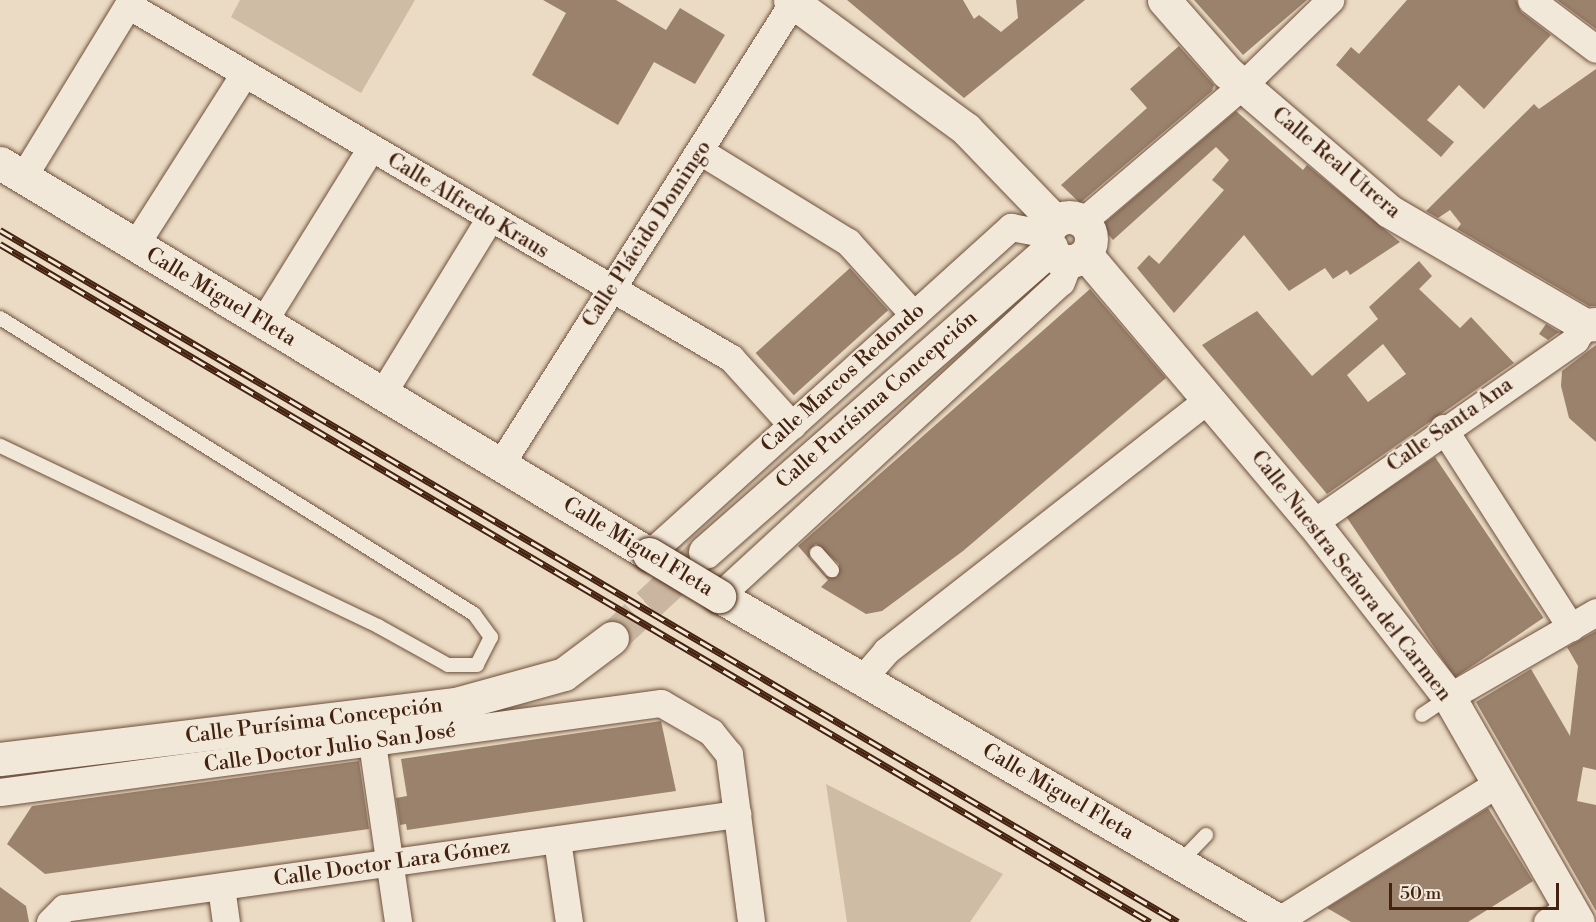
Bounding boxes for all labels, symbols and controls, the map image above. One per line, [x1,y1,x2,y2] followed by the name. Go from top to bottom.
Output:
[1267,102,1405,224] street label: Calle Real Utrera
[577,136,717,332] street label: Calle Plácido Domingo
[383,148,553,264] street label: Calle Alfredo Kraus
[141,242,301,352] street label: Calle Miguel Fleta
[756,298,930,458] street label: Calle Marcos Redondo
[771,306,983,494] street label: Calle Purísima Concepción
[1382,372,1518,478] street label: Calle Santa Ana
[1245,446,1457,706] street label: Calle Nuestra Señora del Carmen
[558,492,718,602] street label: Calle Miguel Fleta
[184,693,444,749] street label: Calle Purísima Concepción
[203,718,457,778] street label: Calle Doctor Julio San José
[978,738,1138,846] street label: Calle Miguel Fleta
[272,834,512,892] street label: Calle Doctor Lara Gómez
[1392,871,1562,909] scale bar
[1400,882,1441,905] text: 50 m

